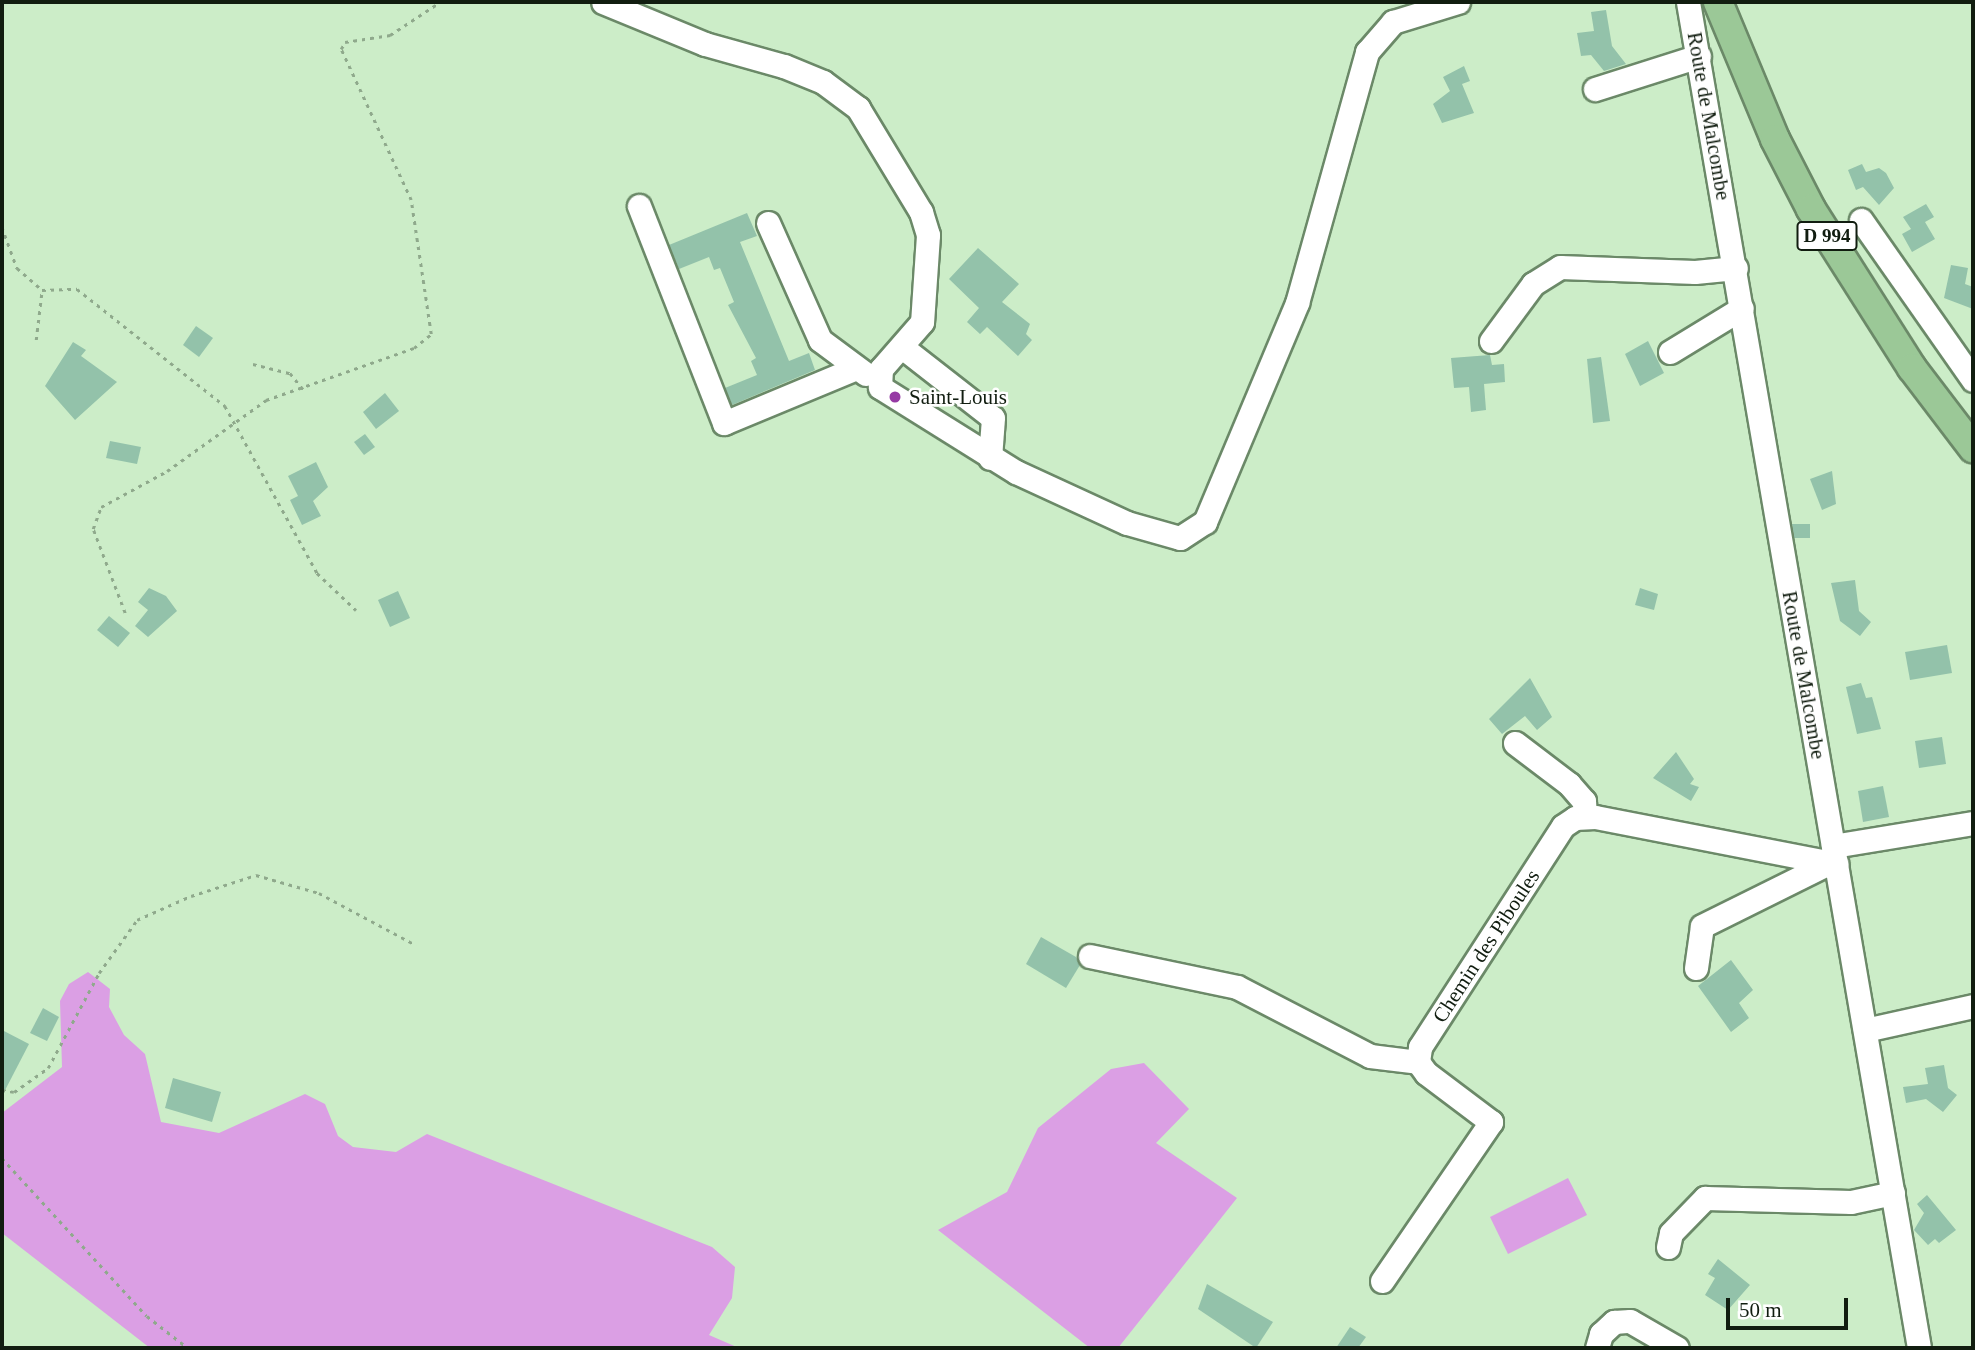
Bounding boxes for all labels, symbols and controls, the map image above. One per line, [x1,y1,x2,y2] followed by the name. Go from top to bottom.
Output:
[1682,30,1736,202] street label: Route de Malcombe
[1796,220,1858,252] road number: D 994
[909,384,1007,410] place label: Saint-Louis
[887,389,903,405] marker: Saint-Louis
[1777,589,1831,761] street label: Route de Malcombe
[1427,865,1545,1027] street label: Chemin des Piboules
[1730,1284,1853,1328] scale bar
[1739,1298,1782,1322] text: 50 m

